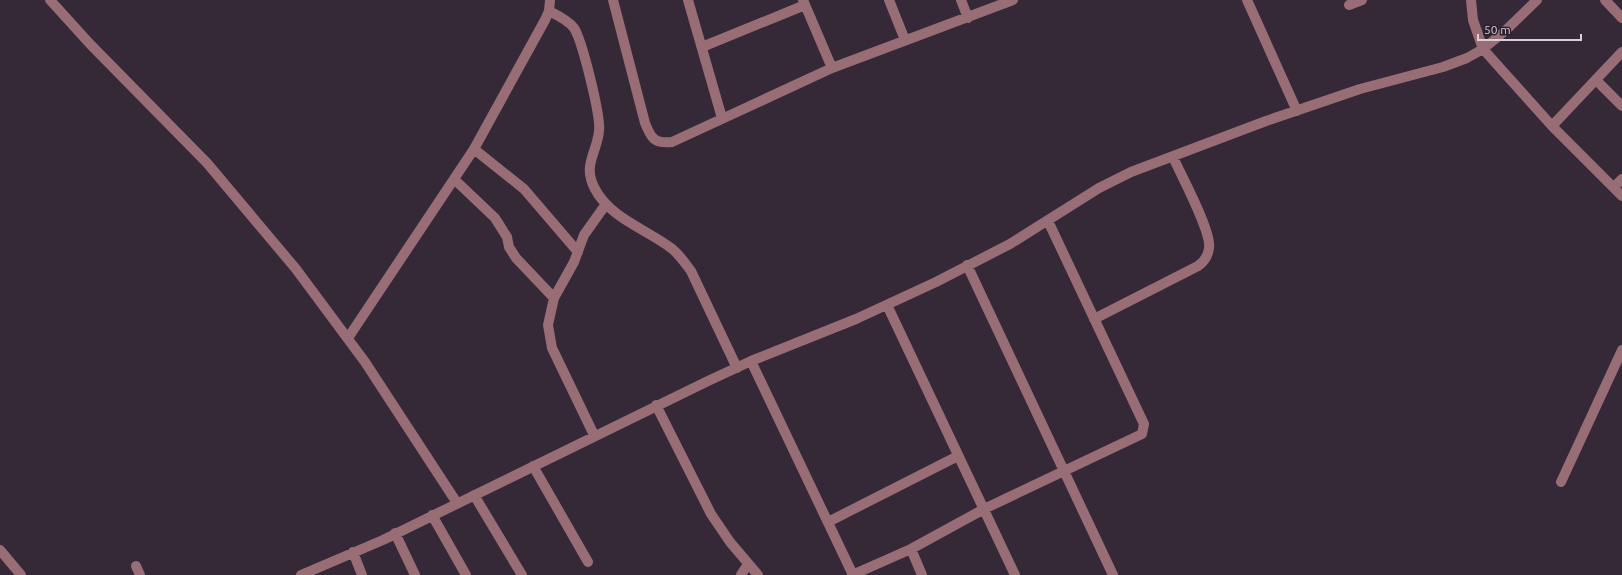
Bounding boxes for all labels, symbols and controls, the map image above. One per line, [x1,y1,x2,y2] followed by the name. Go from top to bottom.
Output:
[1478,16,1581,42] scale bar
[1484,23,1511,36] text: 50 m

